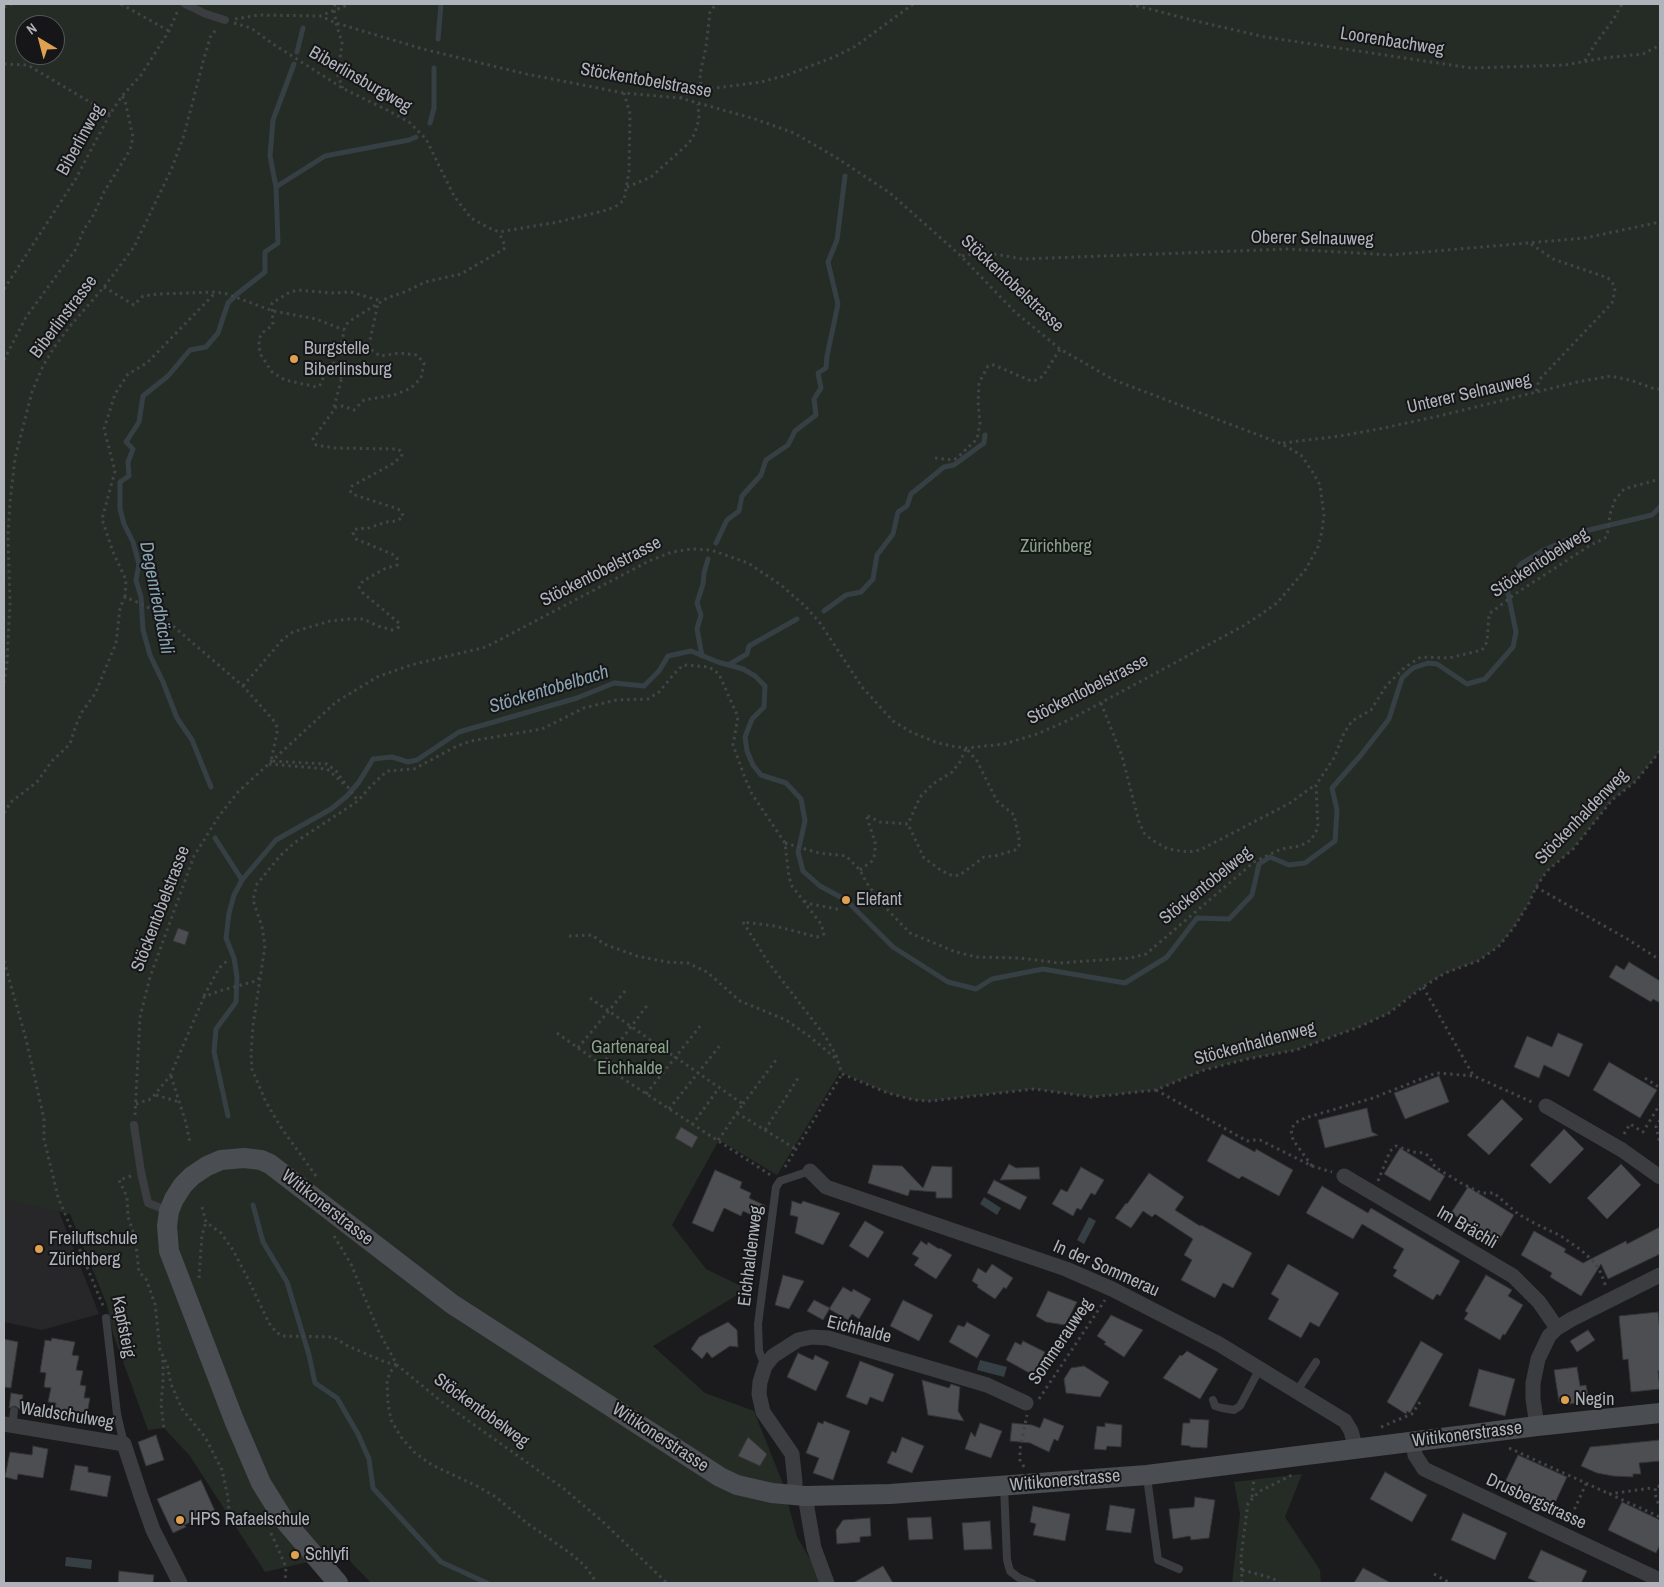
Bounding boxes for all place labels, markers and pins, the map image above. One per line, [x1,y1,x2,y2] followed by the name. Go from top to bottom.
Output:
[304,338,392,380] place label: Burgstelle Biberlinsburg
[288,353,300,365] marker: Burgstelle Biberlinsburg
[856,889,902,911] place label: Elefant
[840,894,852,906] marker: Elefant
[49,1228,138,1270] place label: Freiluftschule Zürichberg
[33,1243,45,1255] marker: Freiluftschule Zürichberg
[1575,1389,1614,1411] place label: Negin
[1559,1394,1571,1406] marker: Negin
[190,1509,310,1531] place label: HPS Rafaelschule
[174,1514,186,1526] marker: HPS Rafaelschule
[305,1544,349,1566] place label: Schlyfi
[289,1549,301,1561] marker: Schlyfi

